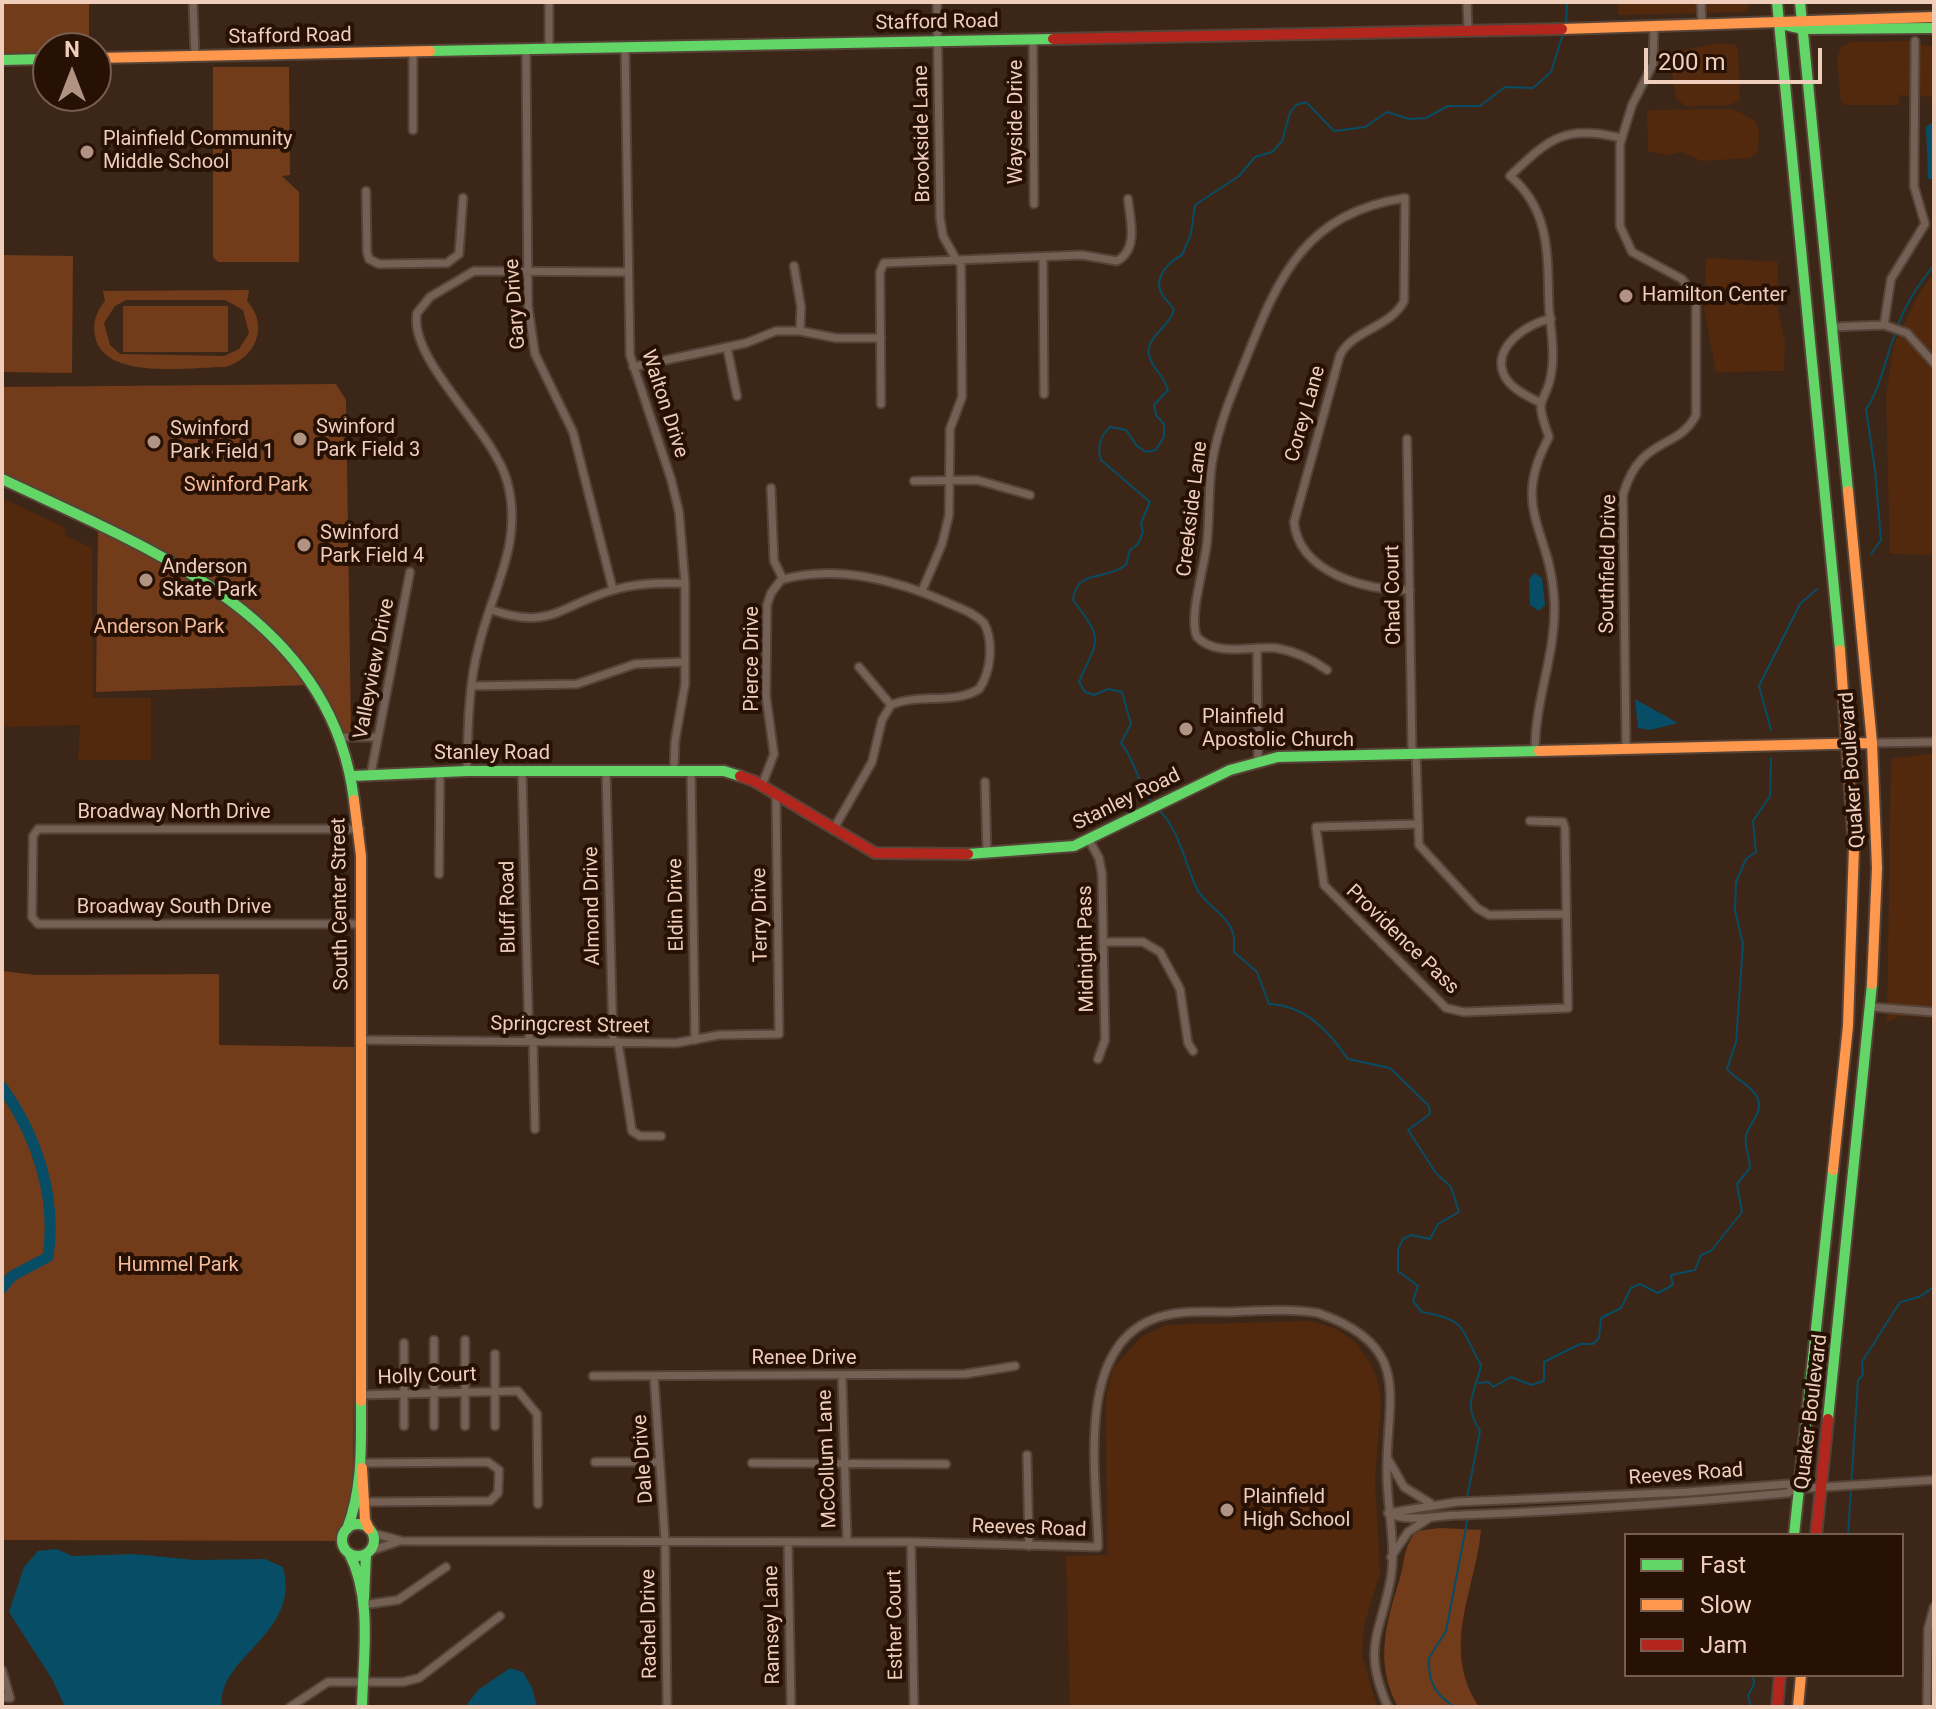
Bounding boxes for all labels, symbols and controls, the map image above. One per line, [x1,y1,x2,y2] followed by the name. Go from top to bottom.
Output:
[875,10,999,36] street label: Stafford Road
[228,24,352,50] street label: Stafford Road
[32,32,112,112] north arrow
[1648,32,1826,82] scale bar
[64,37,80,62] text: N
[1658,48,1725,76] text: 200 m
[1005,60,1029,184] street label: Wayside Drive
[910,65,936,203] street label: Brookside Lane
[103,128,293,175] place label: Plainfield Community Middle School
[78,143,96,161] marker: Plainfield Community Middle School
[501,258,531,350] street label: Gary Drive
[1642,284,1787,308] place label: Hamilton Center
[1617,287,1635,305] marker: Hamilton Center
[635,347,693,461] street label: Walton Drive
[1281,363,1331,465] street label: Corey Lane
[316,416,420,463] place label: Swinford Park Field 3
[170,418,274,465] place label: Swinford Park Field 1
[291,430,309,448] marker: Swinford Park Field 3
[145,433,163,451] marker: Swinford Park Field 1
[1173,440,1213,578] street label: Creekside Lane
[184,474,308,498] park label: Swinford Park
[1596,494,1622,634] street label: Southfield Drive
[320,522,424,569] place label: Swinford Park Field 4
[295,536,313,554] marker: Swinford Park Field 4
[1381,545,1407,645] street label: Chad Court
[162,556,257,603] place label: Anderson Skate Park
[137,571,155,589] marker: Anderson Skate Park
[350,597,400,741] street label: Valleyview Drive
[741,606,765,712] street label: Pierce Drive
[94,616,224,640] park label: Anderson Park
[1836,691,1870,849] street label: Quaker Boulevard
[1202,706,1354,753] place label: Plainfield Apostolic Church
[1177,720,1195,738] marker: Plainfield Apostolic Church
[434,742,550,766] street label: Stanley Road
[1070,764,1184,836] street label: Stanley Road
[77,801,271,825] street label: Broadway North Drive
[327,817,355,991] street label: South Center Street
[580,846,606,966] street label: Almond Drive
[664,858,690,952] street label: Eldin Drive
[496,860,522,954] street label: Bluff Road
[748,867,774,963] street label: Terry Drive
[1340,880,1464,1000] street label: Providence Pass
[1074,885,1100,1013] street label: Midnight Pass
[77,896,271,920] street label: Broadway South Drive
[490,1013,650,1039] street label: Springcrest Street
[117,1254,239,1278] park label: Hummel Park
[1791,1333,1833,1491] street label: Quaker Boulevard
[751,1347,857,1371] street label: Renee Drive
[377,1363,477,1391] street label: Holly Court
[814,1389,842,1529] street label: McCollum Lane
[629,1414,659,1504] street label: Dale Drive
[1628,1459,1744,1491] street label: Reeves Road
[1243,1486,1350,1533] place label: Plainfield High School
[1218,1501,1236,1519] marker: Plainfield High School
[971,1515,1087,1543] street label: Reeves Road
[1624,1533,1904,1677] legend
[1700,1551,1746,1579] text: Fast
[760,1565,786,1685] street label: Ramsey Lane
[637,1569,663,1679] street label: Rachel Drive
[883,1569,909,1681] street label: Esther Court
[1700,1591,1752,1619] text: Slow
[1700,1631,1747,1659] text: Jam

